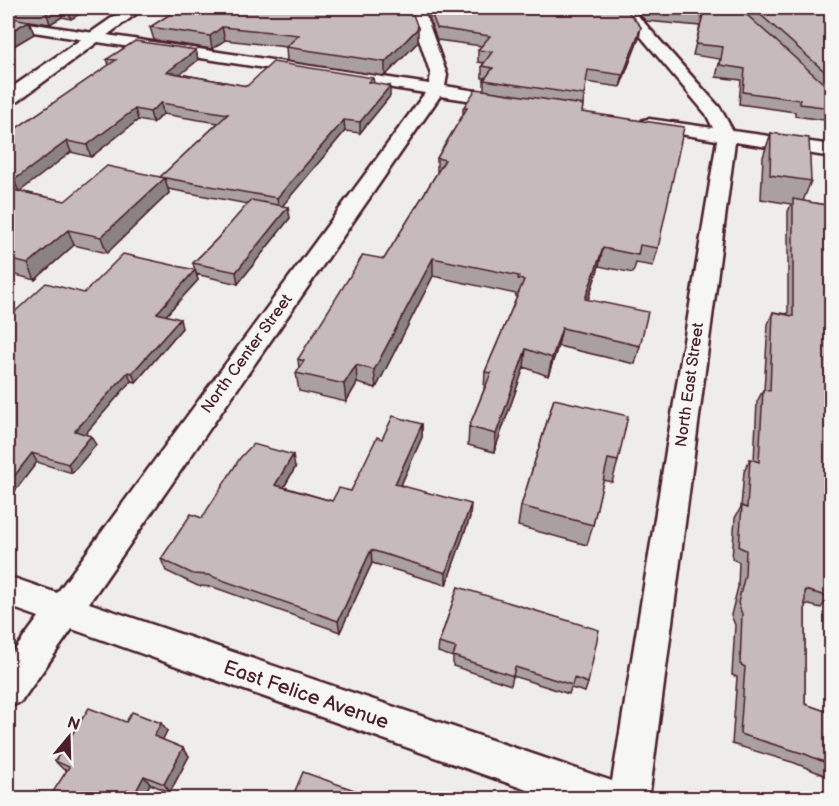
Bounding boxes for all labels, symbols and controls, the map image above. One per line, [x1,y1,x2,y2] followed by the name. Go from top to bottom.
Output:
[197,291,297,417] street label: North Center Street
[672,321,708,448] street label: North East Street
[220,655,392,735] street label: East Felice Avenue
[39,707,99,767] north arrow
[65,713,82,735] text: N

